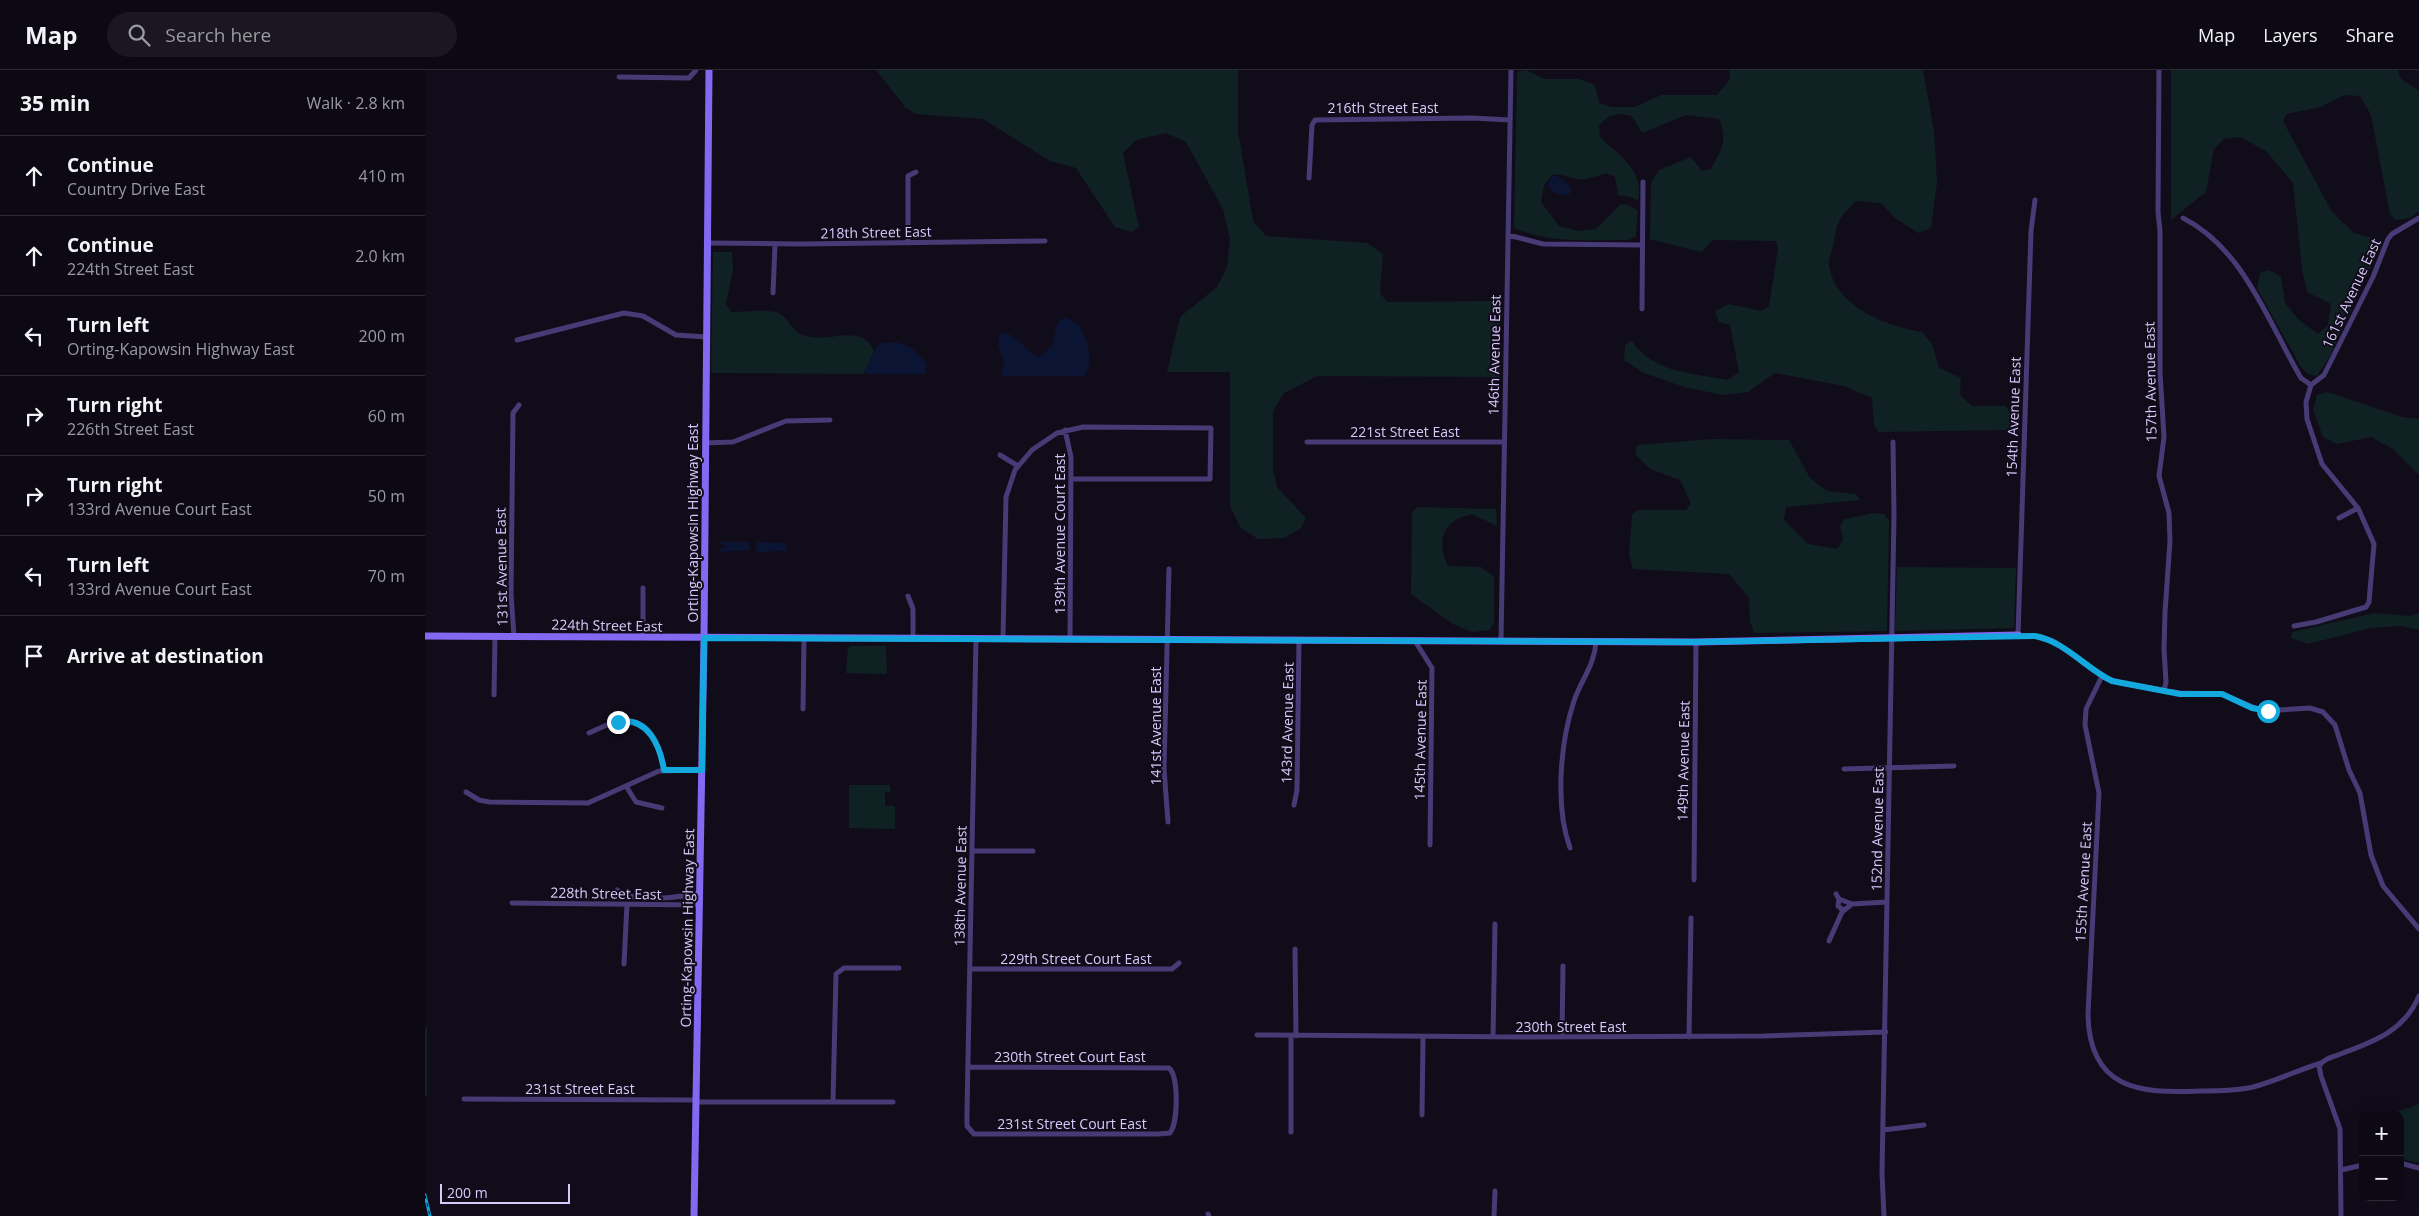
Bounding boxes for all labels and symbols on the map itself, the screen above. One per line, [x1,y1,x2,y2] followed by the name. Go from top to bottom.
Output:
[1327,98,1439,117] street label: 216th Street East
[820,222,932,242] street label: 218th Street East
[2317,235,2385,351] street label: 161st Avenue East
[1483,294,1505,416] street label: 146th Avenue East
[2139,321,2161,443] street label: 157th Avenue East
[2001,356,2025,478] street label: 154th Avenue East
[1350,422,1460,441] street label: 221st Street East
[683,424,702,623] street label: Orting-Kapowsin Highway East
[1050,453,1069,615] street label: 139th Avenue Court East
[490,507,512,627] street label: 131st Avenue East
[551,615,663,635] street label: 224th Street East
[1276,662,1298,784] street label: 143rd Avenue East
[1146,667,1165,785] street label: 141st Avenue East
[1409,679,1431,801] street label: 145th Avenue East
[1672,700,1694,822] street label: 149th Avenue East
[2257,700,2280,723] route start
[607,711,630,734] route end
[1866,767,1888,891] street label: 152nd Avenue East
[2070,821,2096,943] street label: 155th Avenue East
[949,825,971,947] street label: 138th Avenue East
[676,828,698,1028] street label: Orting-Kapowsin Highway East
[550,883,662,903] street label: 228th Street East
[1000,949,1152,968] street label: 229th Street Court East
[1515,1017,1627,1036] street label: 230th Street East
[994,1047,1146,1066] street label: 230th Street Court East
[525,1079,635,1098] street label: 231st Street East
[997,1114,1147,1133] street label: 231st Street Court East
[440,1181,570,1204] scale bar

